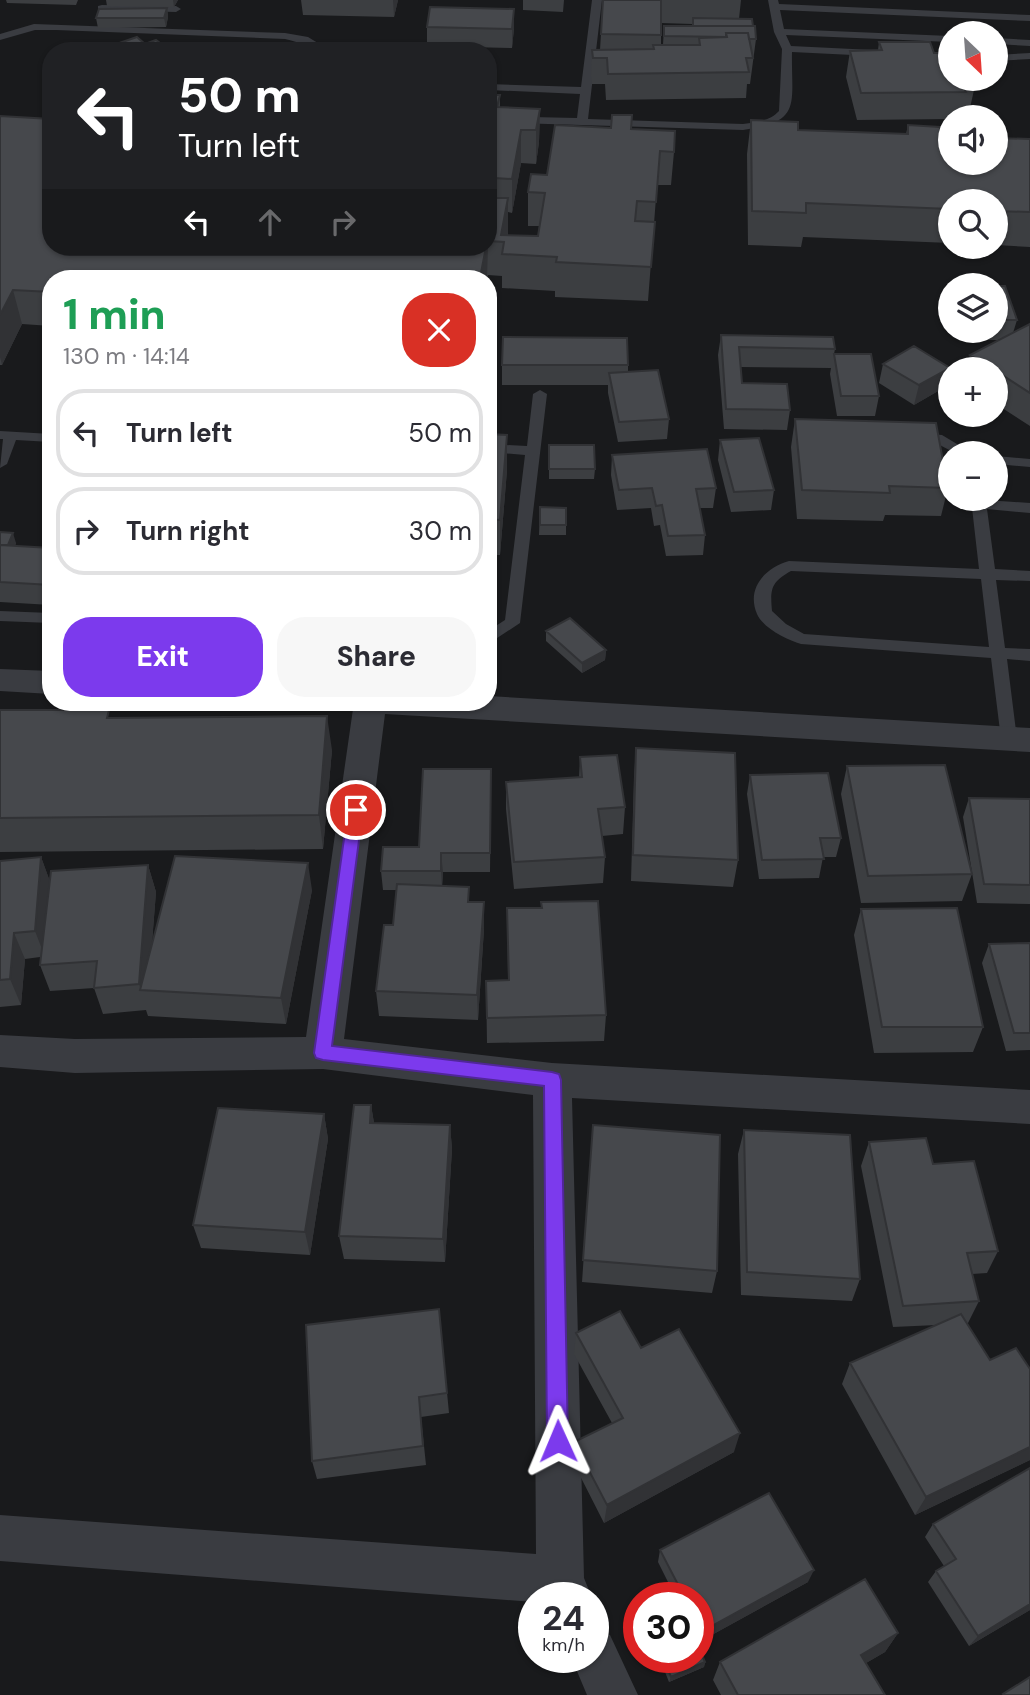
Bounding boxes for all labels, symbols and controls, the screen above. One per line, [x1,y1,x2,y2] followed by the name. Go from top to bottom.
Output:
[938,21,1008,91] north arrow
[938,21,1008,511] map controls
[178,63,301,127] text: 50 m
[63,70,154,161] icon: left
[938,105,1008,175] button: sound
[178,125,300,167] text: Turn left
[938,189,1008,259] button: search
[178,203,216,241] icon: left
[251,203,289,241] icon: ahead
[324,203,362,241] icon: right
[938,273,1008,343] button: layers
[63,287,166,342] text: 1 min
[402,293,476,367] button: close
[63,341,190,371] text: 130 m · 14:14
[938,357,1008,427] button: +
[67,414,105,452] icon: left
[126,416,233,450] text: Turn left
[408,416,472,450] text: 50 m
[938,441,1008,511] button: −
[67,512,105,550] icon: right
[126,514,250,548] text: Turn right
[409,514,472,548] text: 30 m
[63,617,263,697] button: Exit
[277,617,476,697] button: Share
[326,780,386,840] pin
[337,791,375,829] icon: arrive
[521,1404,595,1478] position arrow
[623,1582,714,1673] speed limit sign: 30
[542,1595,585,1641] text: 24
[542,1633,585,1657] text: km/h

